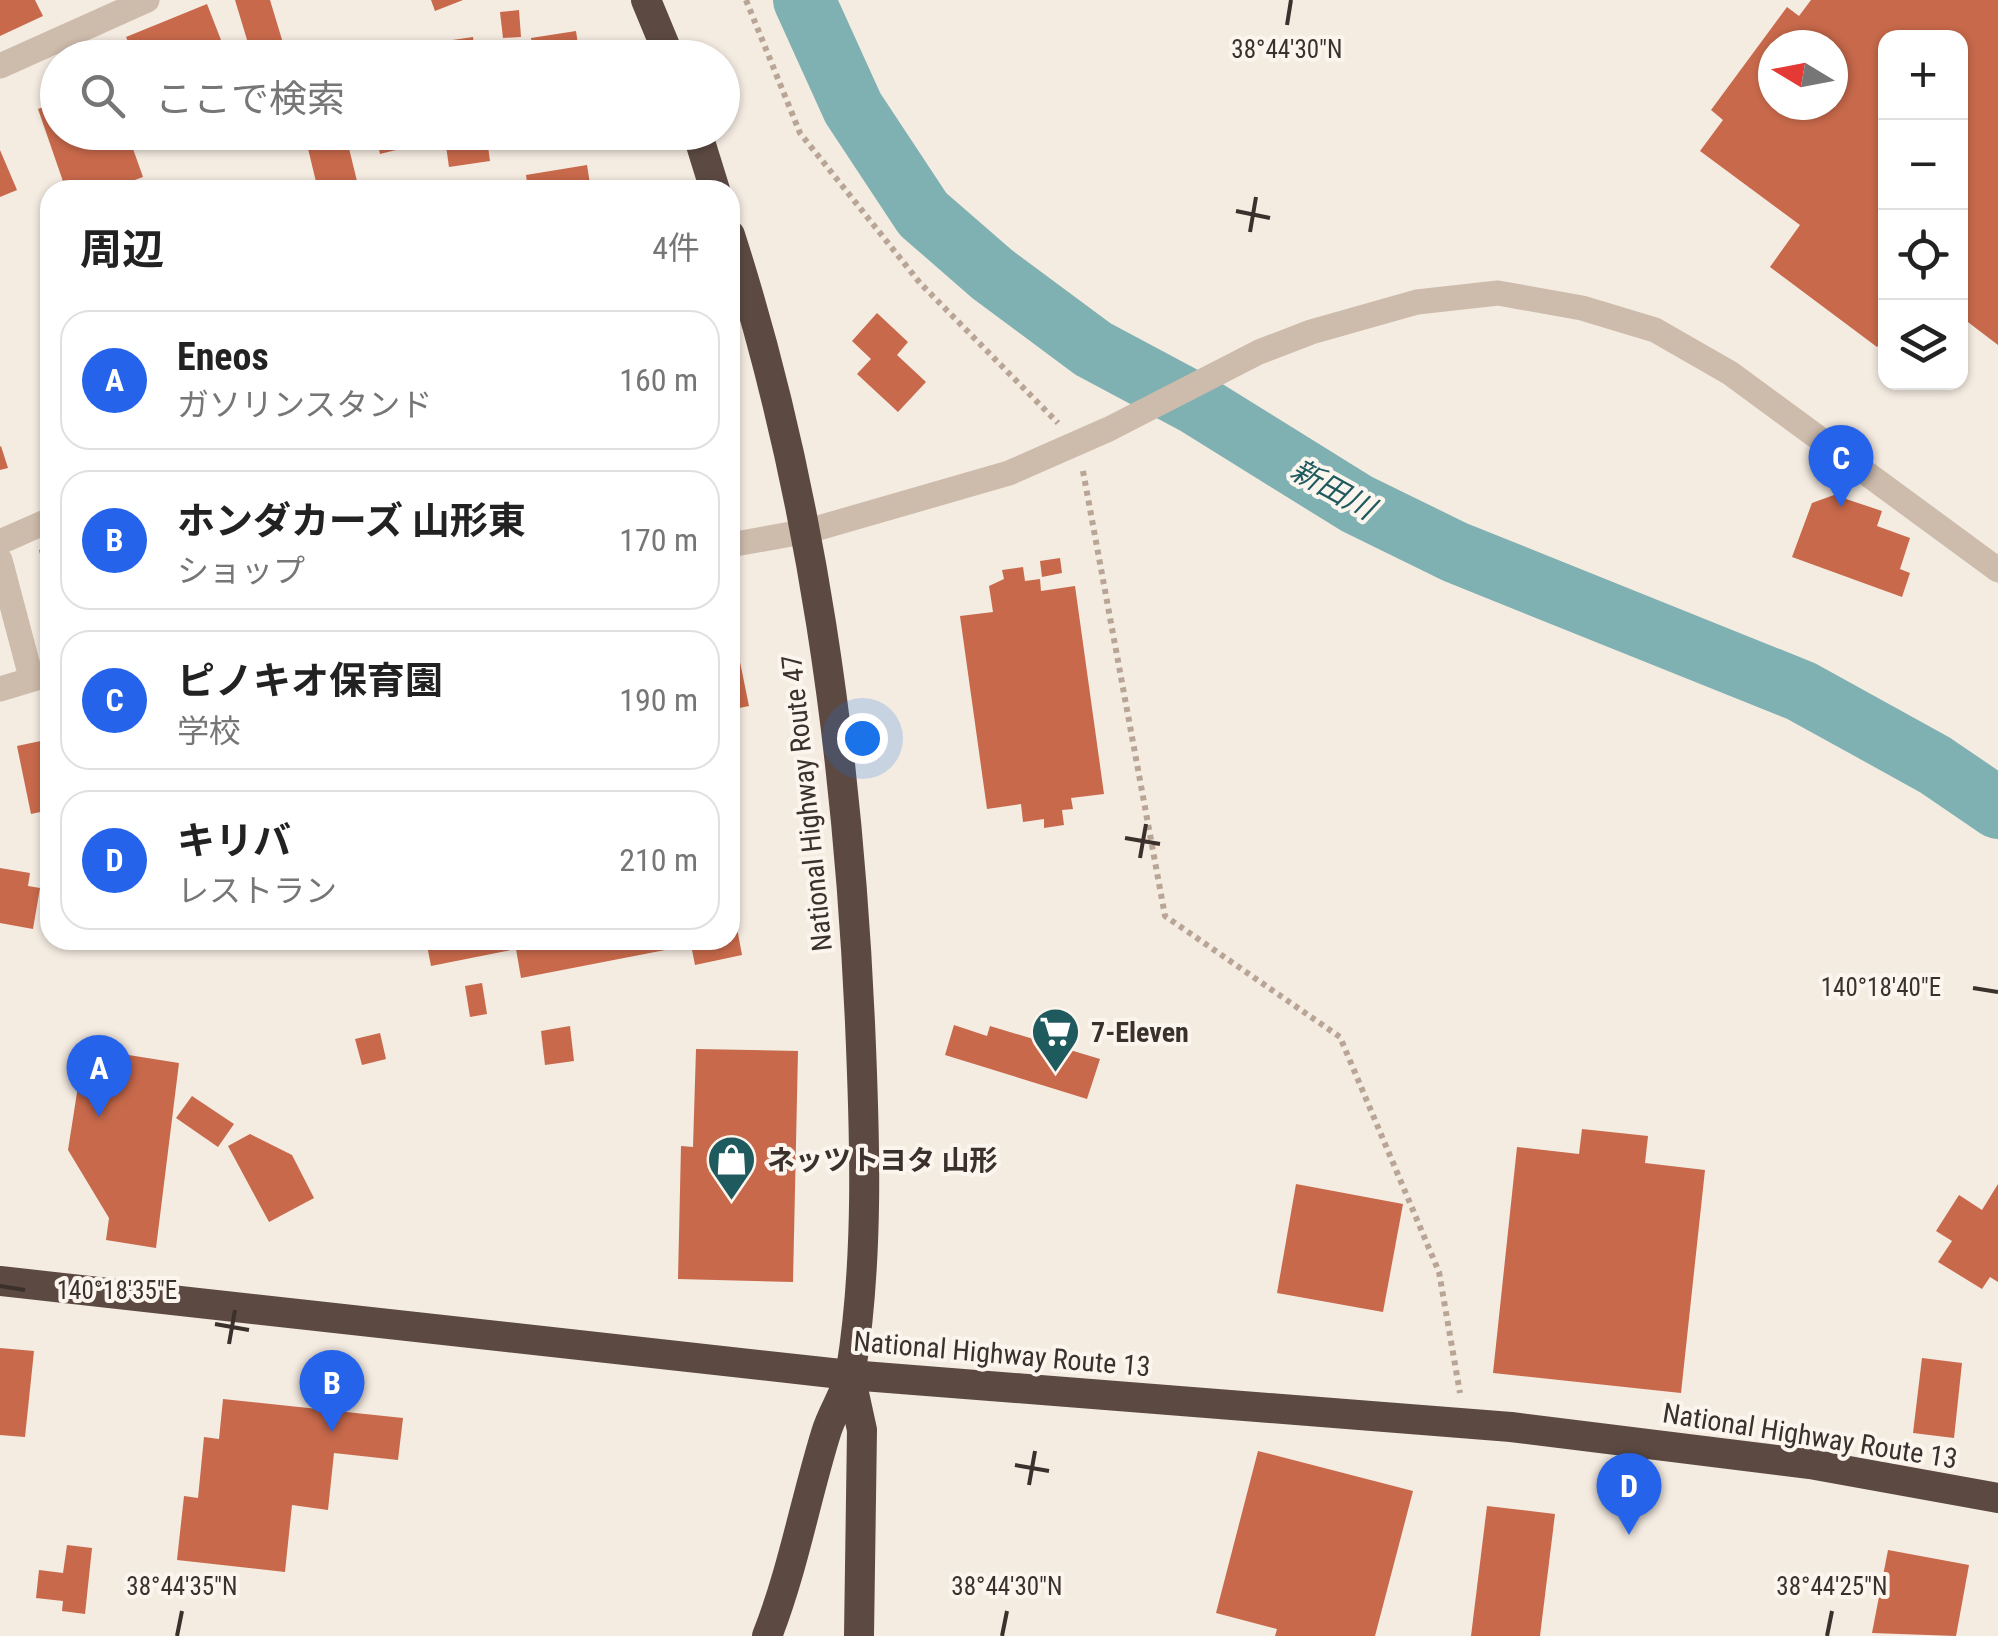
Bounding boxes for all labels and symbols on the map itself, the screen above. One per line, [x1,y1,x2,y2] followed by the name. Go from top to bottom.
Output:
[1758,30,1848,120] north arrow
[1231,35,1343,64] text: 38°44'30"N
[1808,424,1874,507] pin: C
[1285,452,1383,528] water label: 新田川
[775,653,839,953] street label: National Highway Route 47
[837,713,888,764] your location
[1821,973,1941,1002] text: 140°18'40"E
[1030,1006,1082,1074] supermarket icon: 7-Eleven
[1091,1016,1189,1049] place label: 7-Eleven
[66,1034,132,1117] pin: A
[706,1134,758,1202] shop icon: ネッツトヨタ 山形
[767,1144,997,1177] place label: ネッツトヨタ 山形
[57,1276,177,1305] text: 140°18'35"E
[852,1325,1152,1383] street label: National Highway Route 13
[300,1350,364,1432] pin: B
[1660,1396,1960,1476] street label: National Highway Route 13
[1596,1452,1662,1535] pin: D
[126,1572,238,1601] text: 38°44'35"N
[951,1572,1063,1601] text: 38°44'30"N
[1776,1572,1888,1601] text: 38°44'25"N

